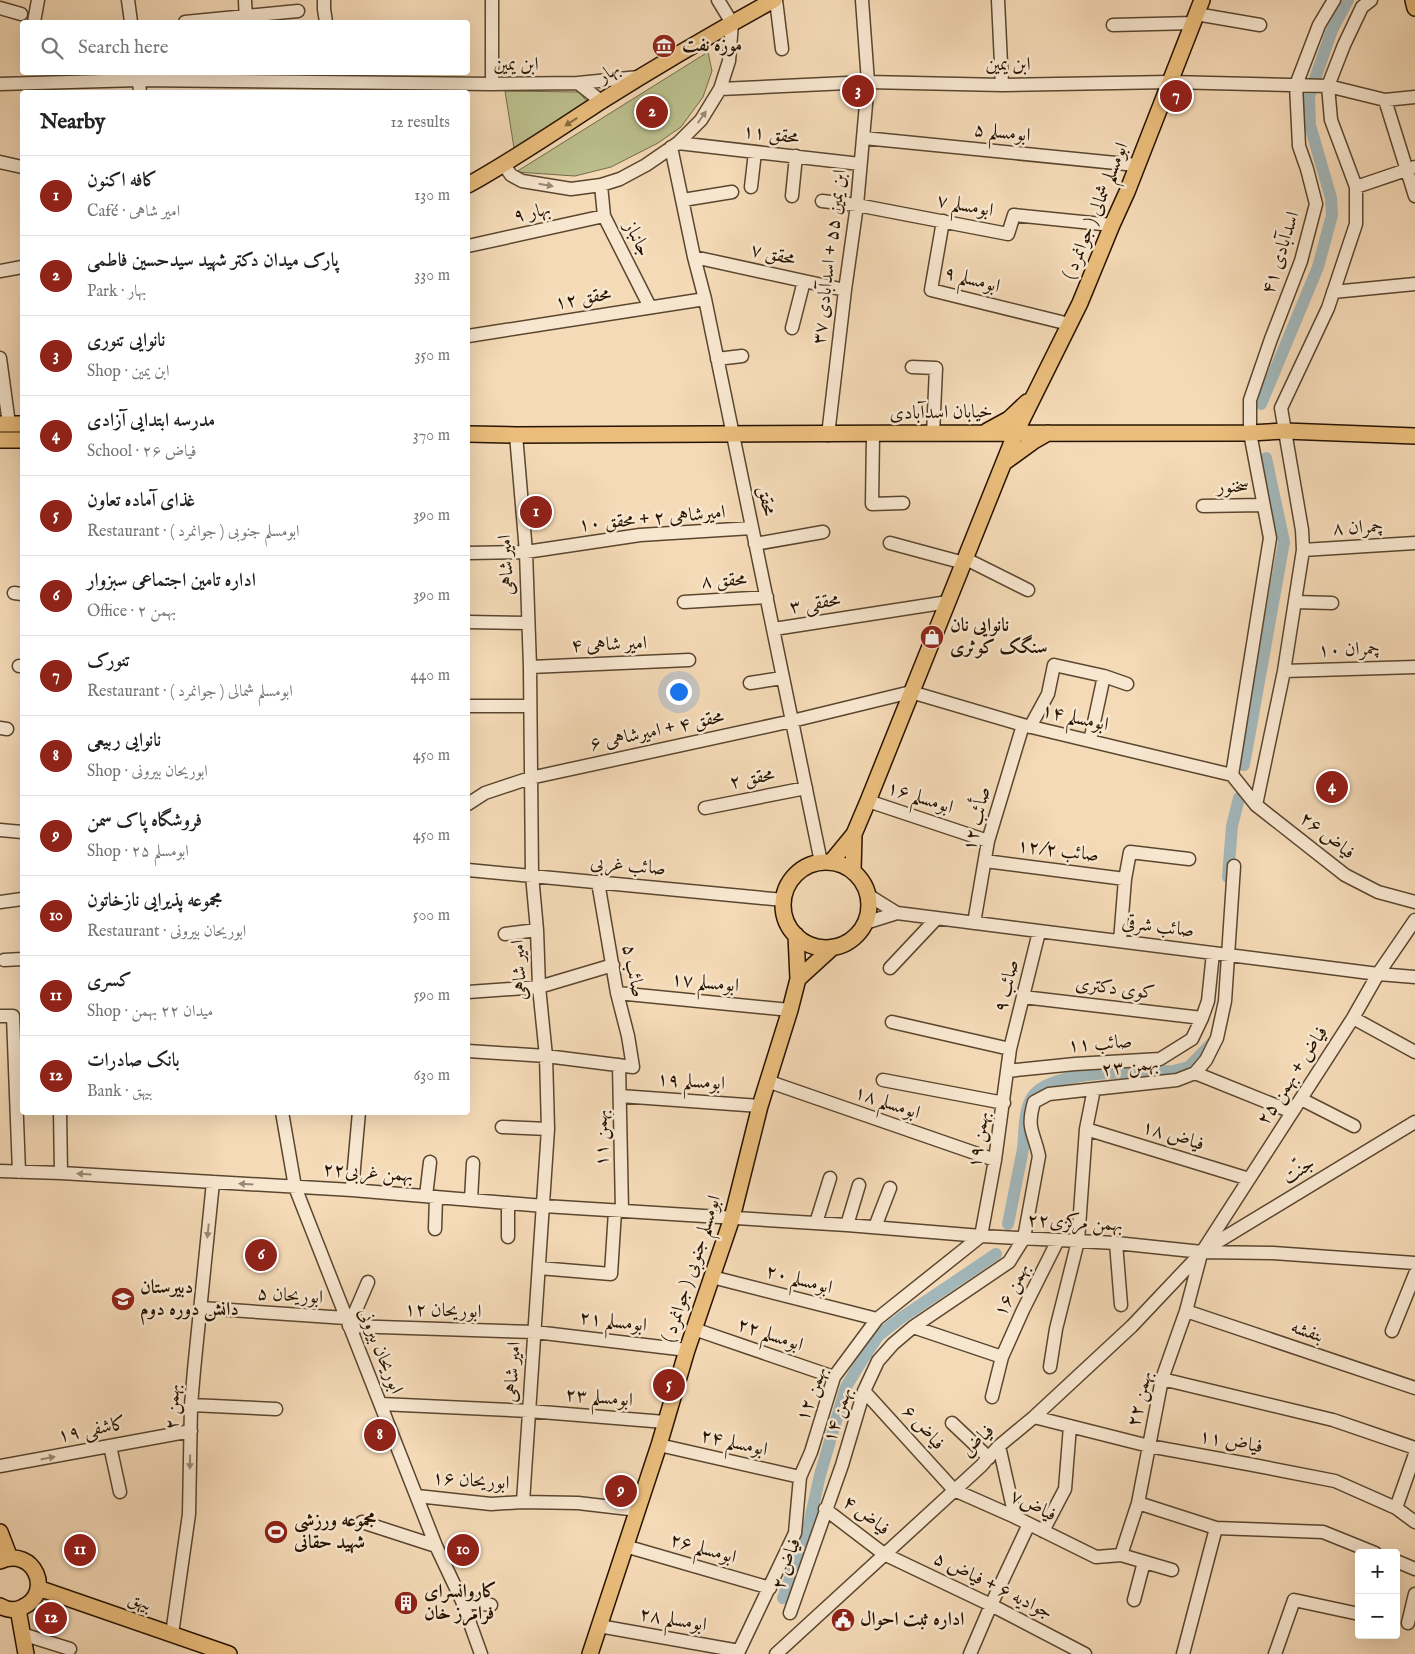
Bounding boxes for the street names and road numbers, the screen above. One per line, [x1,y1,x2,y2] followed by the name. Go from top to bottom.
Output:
[493,53,539,77] street label: ابن یمین
[985,53,1031,77] street label: ابن یمین
[592,57,625,90] street label: بهار
[972,118,1032,154] street label: ابومسلم ۵
[741,120,801,150] street label: محقق ۱۱
[1058,139,1140,285] street label: ابومسلم شمالی ( جوانمرد )
[807,168,853,346] street label: ابن یمین ۵۵ + اسدآبادی ۳۷
[934,189,995,229] street label: ابومسلم ۷
[511,197,553,229] street label: بهار ۹
[1256,209,1306,297] street label: اسدآبادی ۴۱
[617,216,656,261] street label: جانباز
[748,238,798,272] street label: محقق ۷
[940,261,1003,305] street label: ابومسلم ۹
[553,282,613,316] street label: محقق ۱۲
[889,400,993,426] street label: خیابان اسدآبادی
[1215,475,1249,499] street label: سخنور
[751,484,781,519] street label: محقق
[577,501,727,537] street label: امیرشاهی ۲ + محقق ۱۰
[1332,515,1384,541] street label: چمران ۸
[493,534,521,596] street label: امیر شاهی
[701,568,748,594] street label: محقق ۸
[788,588,843,620] street label: محققی ۳
[571,632,647,658] street label: امیر شاهی ۴
[1318,637,1380,663] street label: چمران ۱۰
[1038,699,1111,743] street label: ابومسلم ۱۴
[588,705,727,757] street label: محقق ۴ + امیرشاهی ۶
[727,763,777,795] street label: محقق ۲
[882,776,956,826] street label: ابومسلم ۱۶
[955,784,997,854] street label: صأئب ۱۲
[1294,807,1360,865] street label: فیاض ۲۶
[1016,834,1100,868] street label: صائب ۱۲/۲
[589,851,667,882] street label: صائب غربی
[1120,911,1196,943] street label: صائب شرقی
[506,939,534,1001] street label: امیر شاهی
[616,943,650,999] street label: صائب ۵
[989,957,1025,1015] street label: صائب ۹
[669,968,740,1004] street label: ابومسلم ۱۷
[1074,972,1156,1006] street label: کوی دکتری
[1252,1022,1334,1130] street label: فیاض + بهمن ۲۵
[1067,1030,1133,1058] street label: صائب ۱۱
[1100,1052,1160,1082] street label: بهمن ۲۳
[656,1068,726,1102] street label: ابومسلم ۱۹
[849,1081,923,1131] street label: ابومسلم ۱۸
[590,1109,614,1167] street label: بهمن ۱۱
[963,1110,995,1170] street label: بهمن ۱۹
[1139,1115,1207,1157] street label: فیاض ۱۸
[1277,1150,1320,1190] street label: جنّت
[322,1158,414,1189] street label: ۲۲بهمن غربی
[657,1192,733,1348] street label: ابومسلم جنوبی ( جوانمرد )
[1027,1209,1123,1237] street label: ۲۲بهمن مرکزی
[989,1259,1035,1321] street label: بهمن ۱۶
[761,1260,835,1306] street label: ابومسلم ۲۰
[256,1282,324,1310] street label: ابوریحان ۵
[404,1298,482,1324] street label: ابوریحان ۱۲
[352,1304,408,1398] street label: ابوریحان بیرونی
[577,1306,648,1344] street label: ابومسلم ۲۱
[732,1313,806,1363] street label: ابومسلم ۲۲
[1287,1315,1327,1349] street label: بنفشه
[499,1341,527,1403] street label: امیر شاهی
[791,1363,833,1425] street label: بهمن ۱۲
[1122,1369,1158,1429] street label: بهمن ۲۲
[564,1383,634,1419] street label: ابومسلم ۲۳
[160,1384,186,1430] street label: بهمن ۲
[818,1384,858,1446] street label: بهمن ۱۴
[896,1400,950,1456] street label: فیاض ۶
[56,1412,128,1448] street label: کاشفی ۱۹
[956,1419,1000,1463] street label: فیاض
[697,1424,770,1468] street label: ابومسلم ۲۴
[1197,1425,1265,1459] street label: فیاض ۱۱
[432,1466,510,1496] street label: ابوریحان ۱۶
[1006,1485,1060,1527] street label: فیاض۷
[838,1490,894,1542] street label: فیاض ۴
[665,1528,739,1576] street label: ابومسلم ۲۶
[767,1535,807,1593] street label: فیاض ۲
[929,1547,1057,1625] street label: جوادیه ۶ + فیاض ۵
[124,1587,156,1617] street label: بیهق
[636,1602,709,1644] street label: ابومسلم ۲۸

